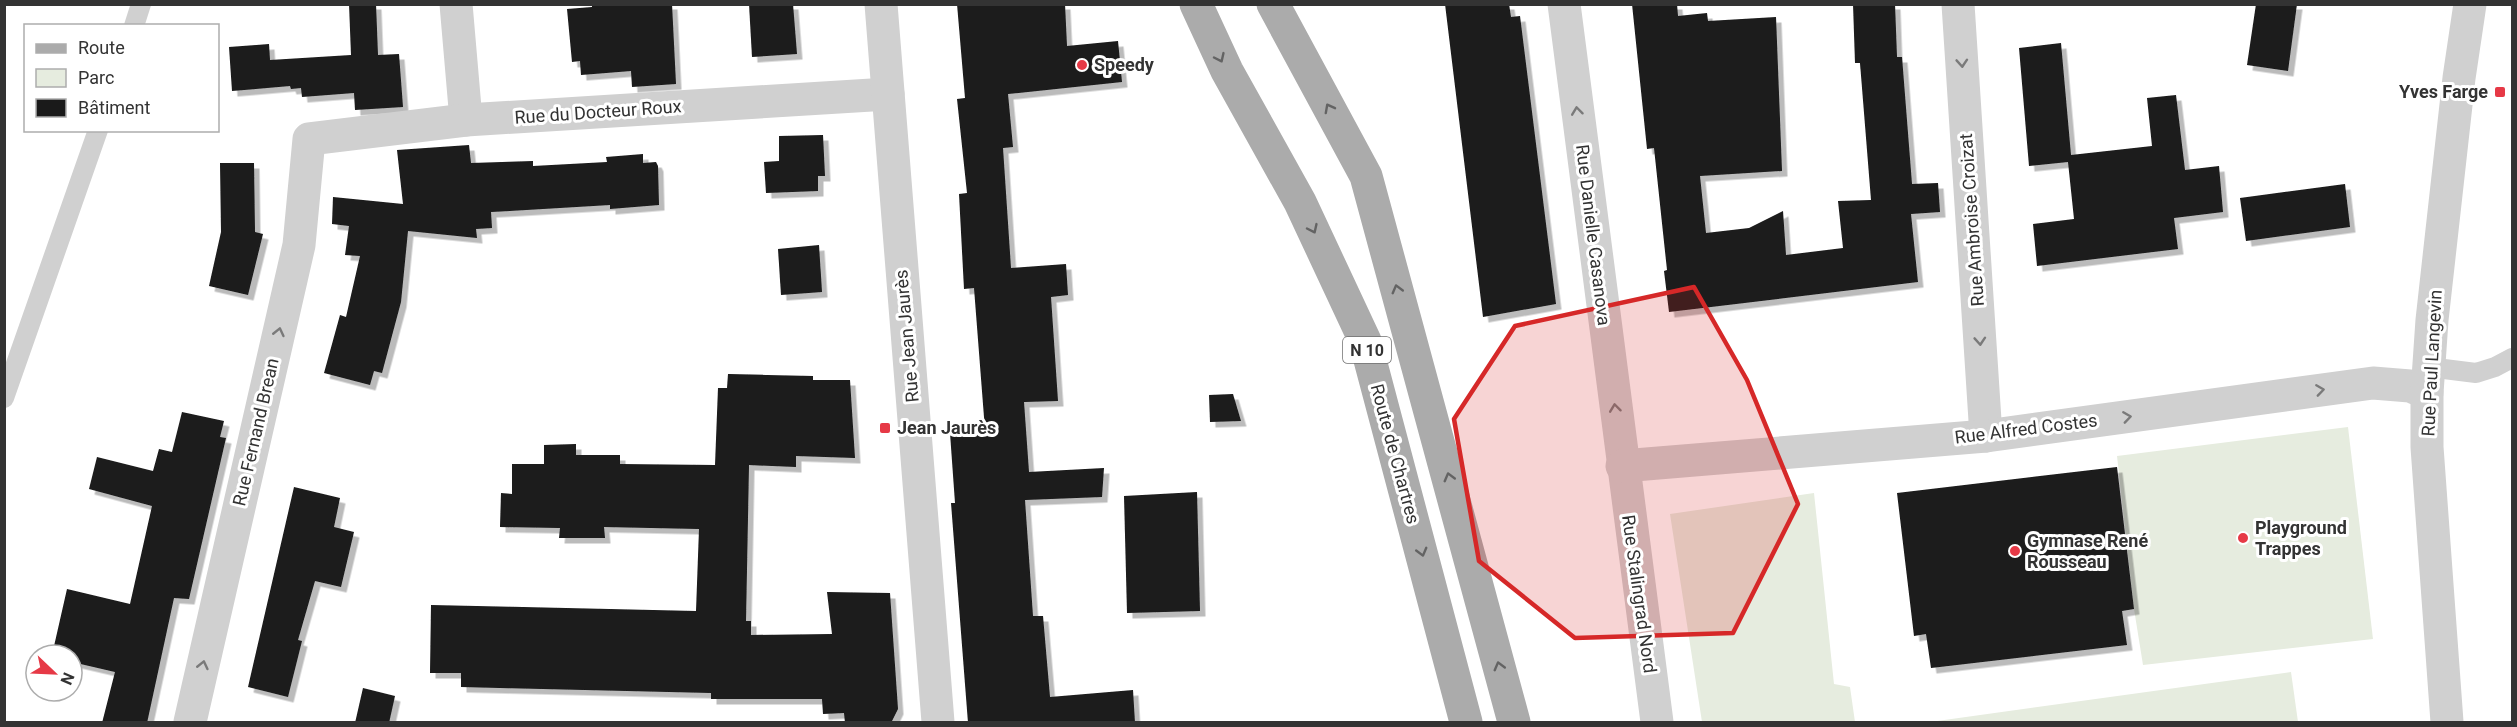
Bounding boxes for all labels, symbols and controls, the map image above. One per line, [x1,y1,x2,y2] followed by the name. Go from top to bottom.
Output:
[24,24,219,132] legend
[78,37,125,58] text: Route
[1213,51,1225,62] one-way arrow
[1094,54,1155,75] place label: Speedy
[1075,58,1089,72] marker: Speedy
[1955,58,1968,67] one-way arrow
[78,67,114,88] text: Parc
[2399,81,2488,102] place label: Yves Farge
[2493,85,2507,99] marker: Yves Farge
[514,95,682,128] street label: Rue du Docteur Roux
[78,97,151,118] text: Bâtiment
[1325,104,1336,114] one-way arrow
[1571,106,1584,115] one-way arrow
[1955,133,1988,307] street label: Rue Ambroise Croizat
[1572,143,1615,327] street label: Rue Danielle Casanova
[1305,223,1317,234] one-way arrow
[890,269,923,403] street label: Rue Jean Jaurès
[1392,285,1404,295] one-way arrow
[2417,289,2446,437] street label: Rue Paul Langevin
[272,327,285,337] one-way arrow
[1343,337,1391,363] road number: N 10
[1973,337,1986,346] one-way arrow
[228,356,283,508] street label: Rue Fernand Brean
[1367,382,1424,526] street label: Route de Chartres
[2315,385,2325,397] one-way arrow
[1609,404,1621,413] one-way arrow
[1953,409,2098,448] street label: Rue Alfred Costes
[2122,411,2131,423] one-way arrow
[897,417,996,438] place label: Jean Jaurès
[878,421,892,435] marker: Jean Jaurès
[1444,473,1456,483] one-way arrow
[1618,513,1661,674] street label: Rue Stalingrad Nord
[2255,517,2347,559] place label: Playground Trappes
[2027,530,2148,572] place label: Gymnase René Rousseau
[2236,531,2250,545] marker: Playground Trappes
[2008,544,2022,558] marker: Gymnase René Rousseau
[1415,546,1427,557] one-way arrow
[24,643,84,703] north arrow
[196,661,209,671] one-way arrow
[1493,661,1506,671] one-way arrow
[56,670,78,688] text: N

